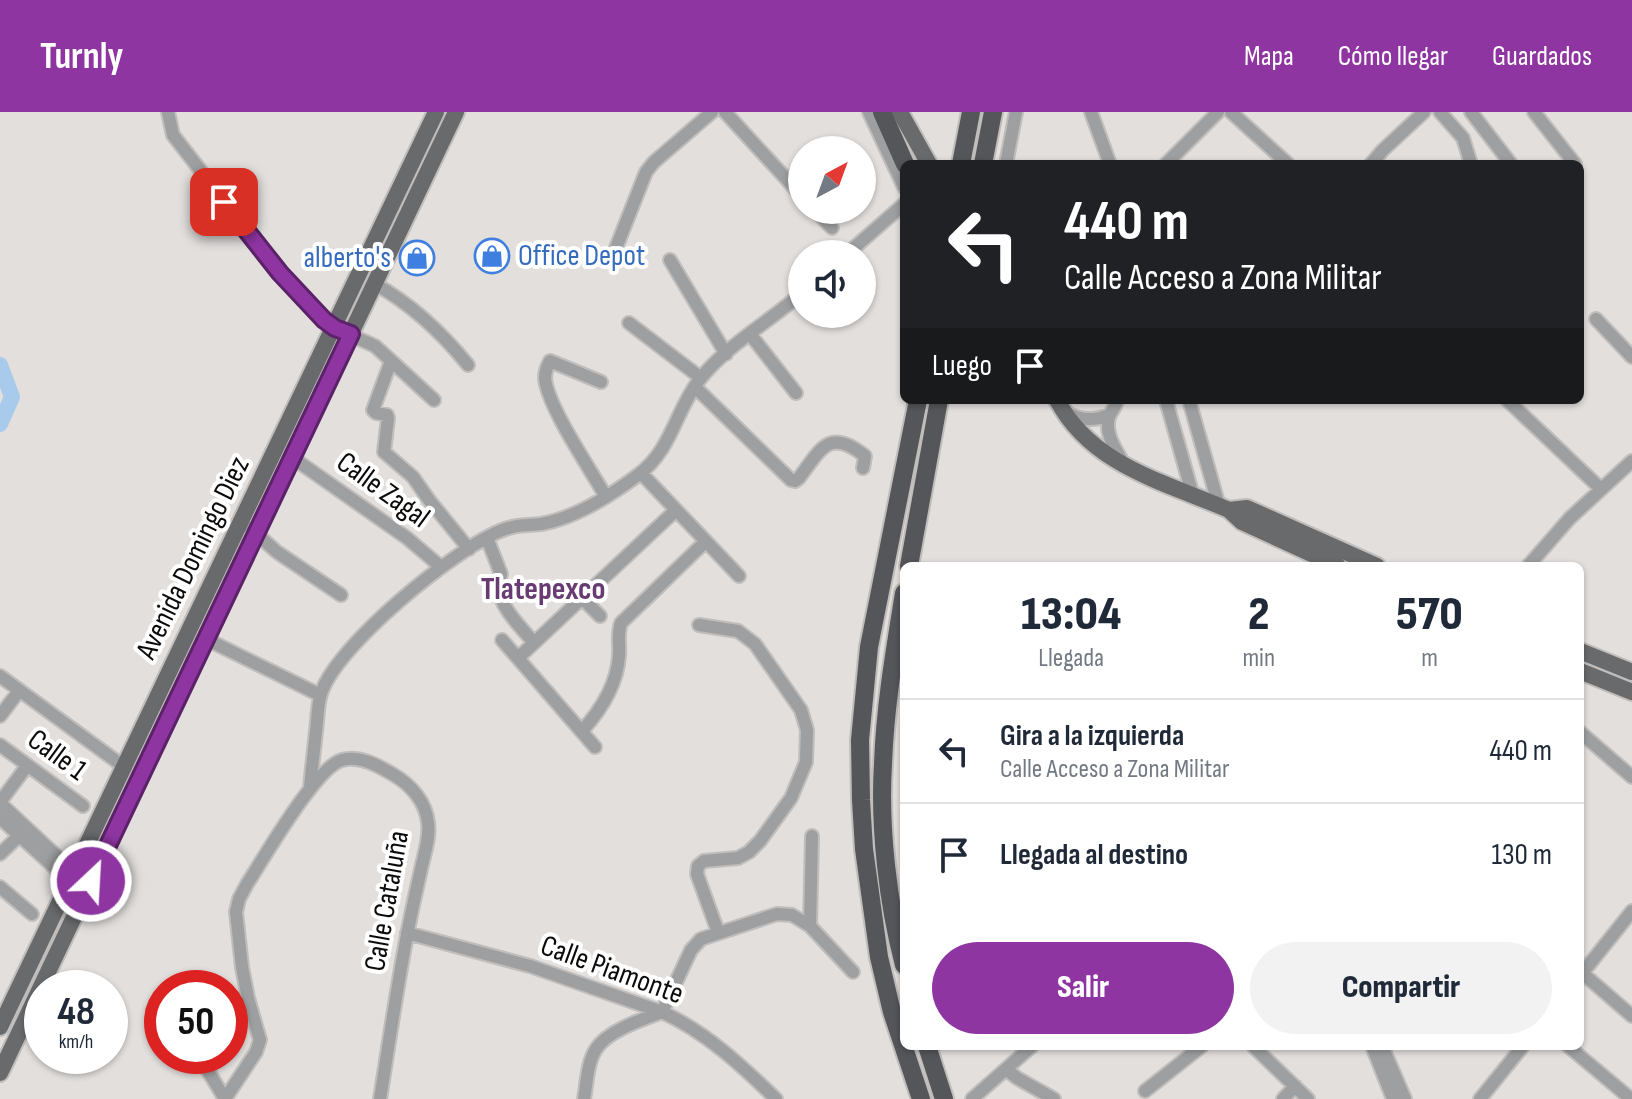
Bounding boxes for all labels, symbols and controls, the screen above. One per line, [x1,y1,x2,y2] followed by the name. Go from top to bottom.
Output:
[40,34,123,79] text: Turnly
[1244,40,1294,73] text: Mapa
[1338,40,1448,73] text: Cómo llegar
[1492,40,1592,73] text: Guardados
[788,136,876,224] north arrow
[788,136,876,328] map controls
[190,168,258,236] pin
[202,180,246,224] icon: arrive
[1064,189,1189,256] text: 440 m
[932,192,1036,296] icon: left
[473,237,511,275] shop icon: Office Depot
[518,238,645,274] place label: Office Depot
[398,239,436,277] shop icon: alberto's
[304,240,391,276] place label: alberto's
[788,240,876,328] button: sound
[1064,257,1382,300] text: Calle Acceso a Zona Militar
[1008,344,1052,388] icon: arrive
[932,348,992,384] text: Luego
[330,444,436,536] street label: Calle Zagal
[128,451,258,666] street label: Avenida Domingo Diez
[481,570,605,609] district label: Tlatepexco
[1021,586,1121,643] text: 13:04
[1248,586,1269,643] text: 2
[1396,586,1463,643] text: 570
[1038,643,1104,674] text: Llegada
[1242,643,1275,674] text: min
[1421,643,1438,674] text: m
[1000,718,1184,754] text: Gira a la izquierda
[20,722,94,789] street label: Calle 1
[932,729,976,773] icon: left
[1489,733,1552,769] text: 440 m
[1000,754,1229,785] text: Calle Acceso a Zona Militar
[357,828,417,974] street label: Calle Cataluña
[932,833,976,877] icon: arrive
[1000,837,1188,873] text: Llegada al destino
[1492,837,1552,873] text: 130 m
[49,839,133,923] position arrow
[536,928,688,1012] street label: Calle Piamonte
[932,942,1234,1034] button: Salir
[1250,942,1552,1034] button: Compartir
[144,970,248,1074] speed limit sign: 50
[57,988,95,1036] text: 48
[59,1030,93,1054] text: km/h

